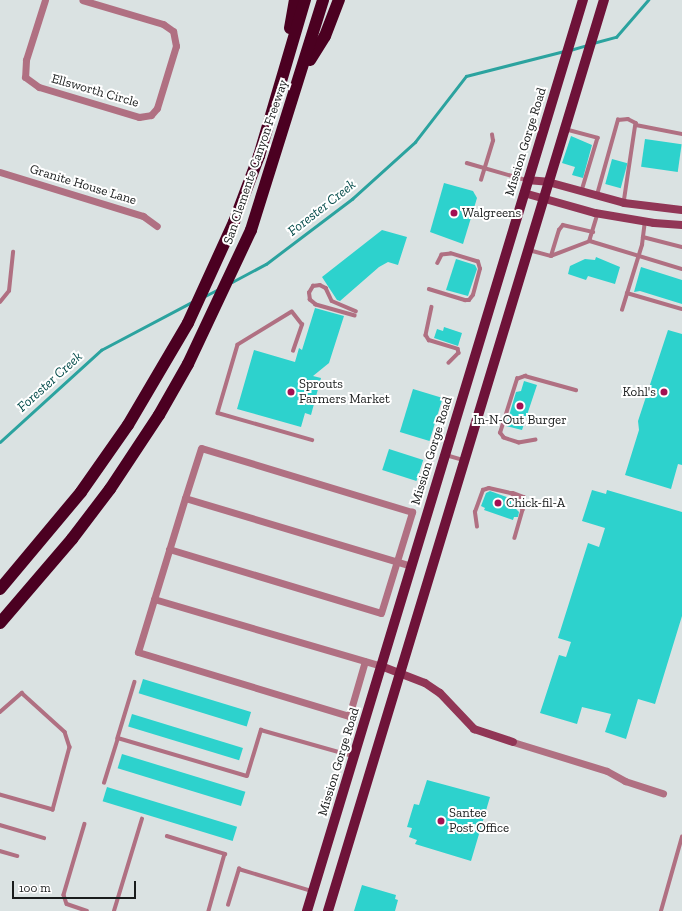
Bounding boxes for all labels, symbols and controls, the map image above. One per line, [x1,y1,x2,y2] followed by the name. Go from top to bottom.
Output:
[49,71,141,111] street label: Ellsworth Circle
[220,78,292,246] street label: San Clemente Canyon Freeway
[502,86,550,198] street label: Mission Gorge Road
[28,161,138,209] street label: Granite House Lane
[285,176,359,240] water label: Forester Creek
[462,205,521,221] place label: Walgreens
[449,208,459,218] marker: Walgreens
[14,348,86,416] water label: Forester Creek
[299,377,390,408] place label: Sprouts Farmers Market
[622,384,656,400] place label: Kohl's
[286,387,296,397] marker: Sprouts Farmers Market
[659,387,669,397] marker: Kohl's
[408,395,456,507] street label: Mission Gorge Road
[515,401,525,411] marker: In-N-Out Burger
[473,412,567,428] place label: In-N-Out Burger
[506,495,565,511] place label: Chick-fil-A
[493,498,503,508] marker: Chick-fil-A
[315,706,363,818] street label: Mission Gorge Road
[449,806,509,837] place label: Santee Post Office
[436,816,446,826] marker: Santee Post Office
[14,873,138,899] scale bar
[19,881,51,895] text: 100 m

